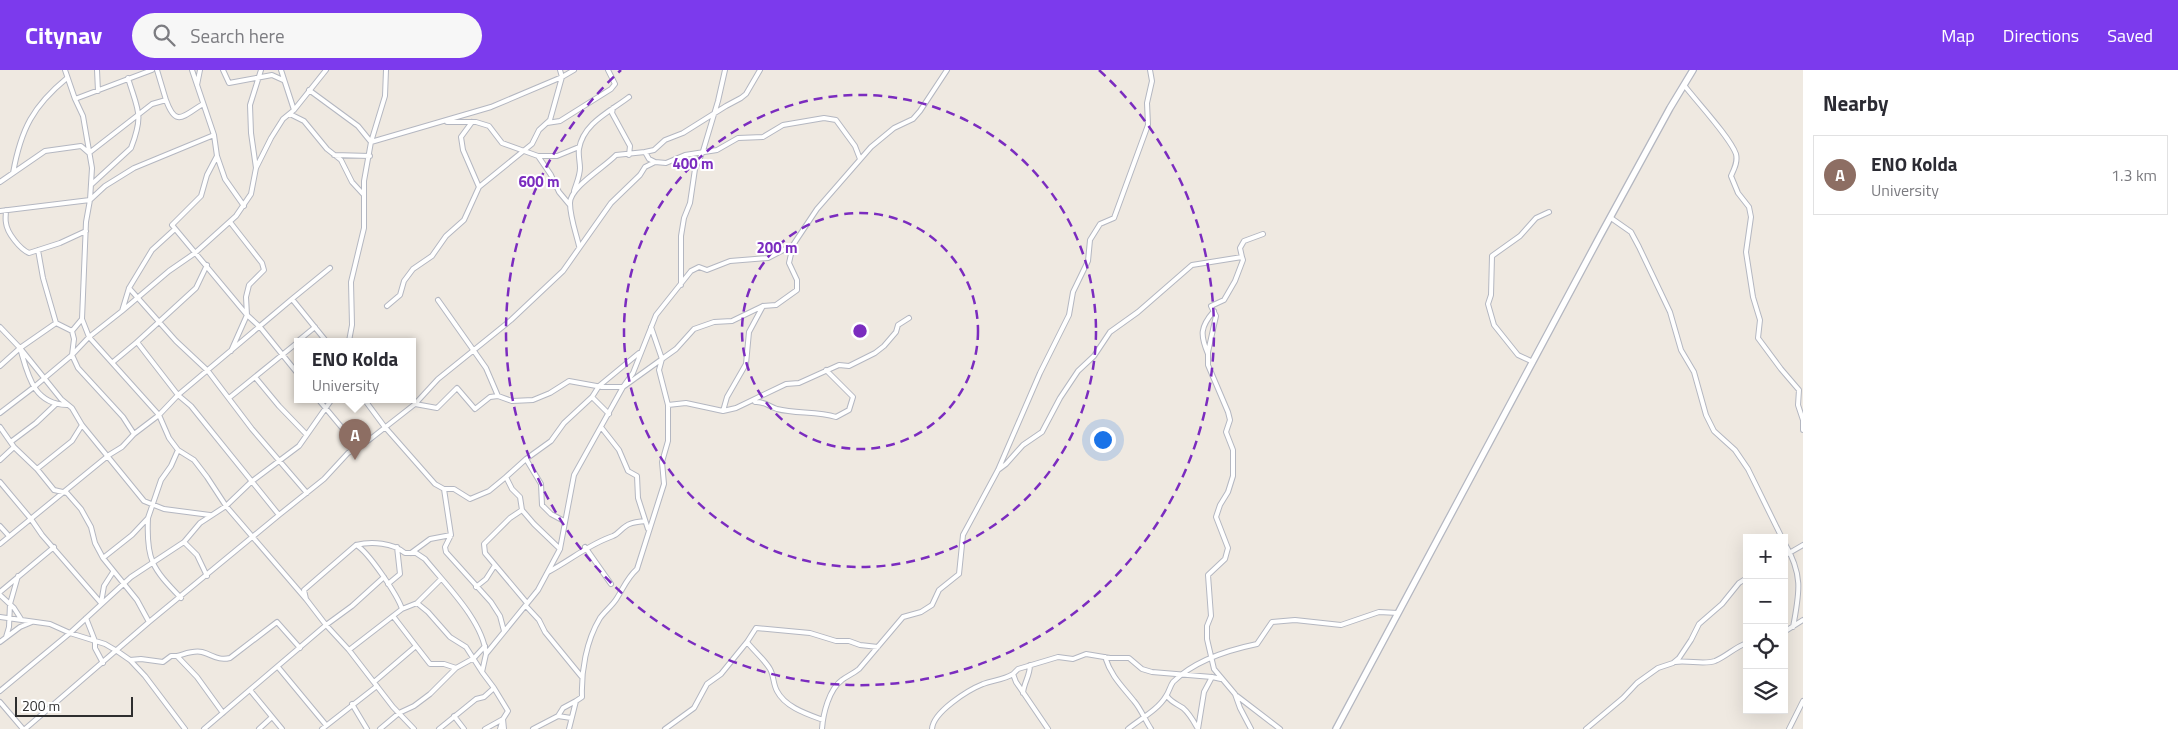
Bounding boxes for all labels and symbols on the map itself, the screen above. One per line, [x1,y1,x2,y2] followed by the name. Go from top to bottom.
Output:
[672,152,714,175] text: 400 m
[518,170,560,193] text: 600 m
[756,236,798,259] text: 200 m
[851,322,869,340] centre of rings
[339,419,371,460] pin: A
[1090,427,1116,453] your location
[15,694,132,717] scale bar

